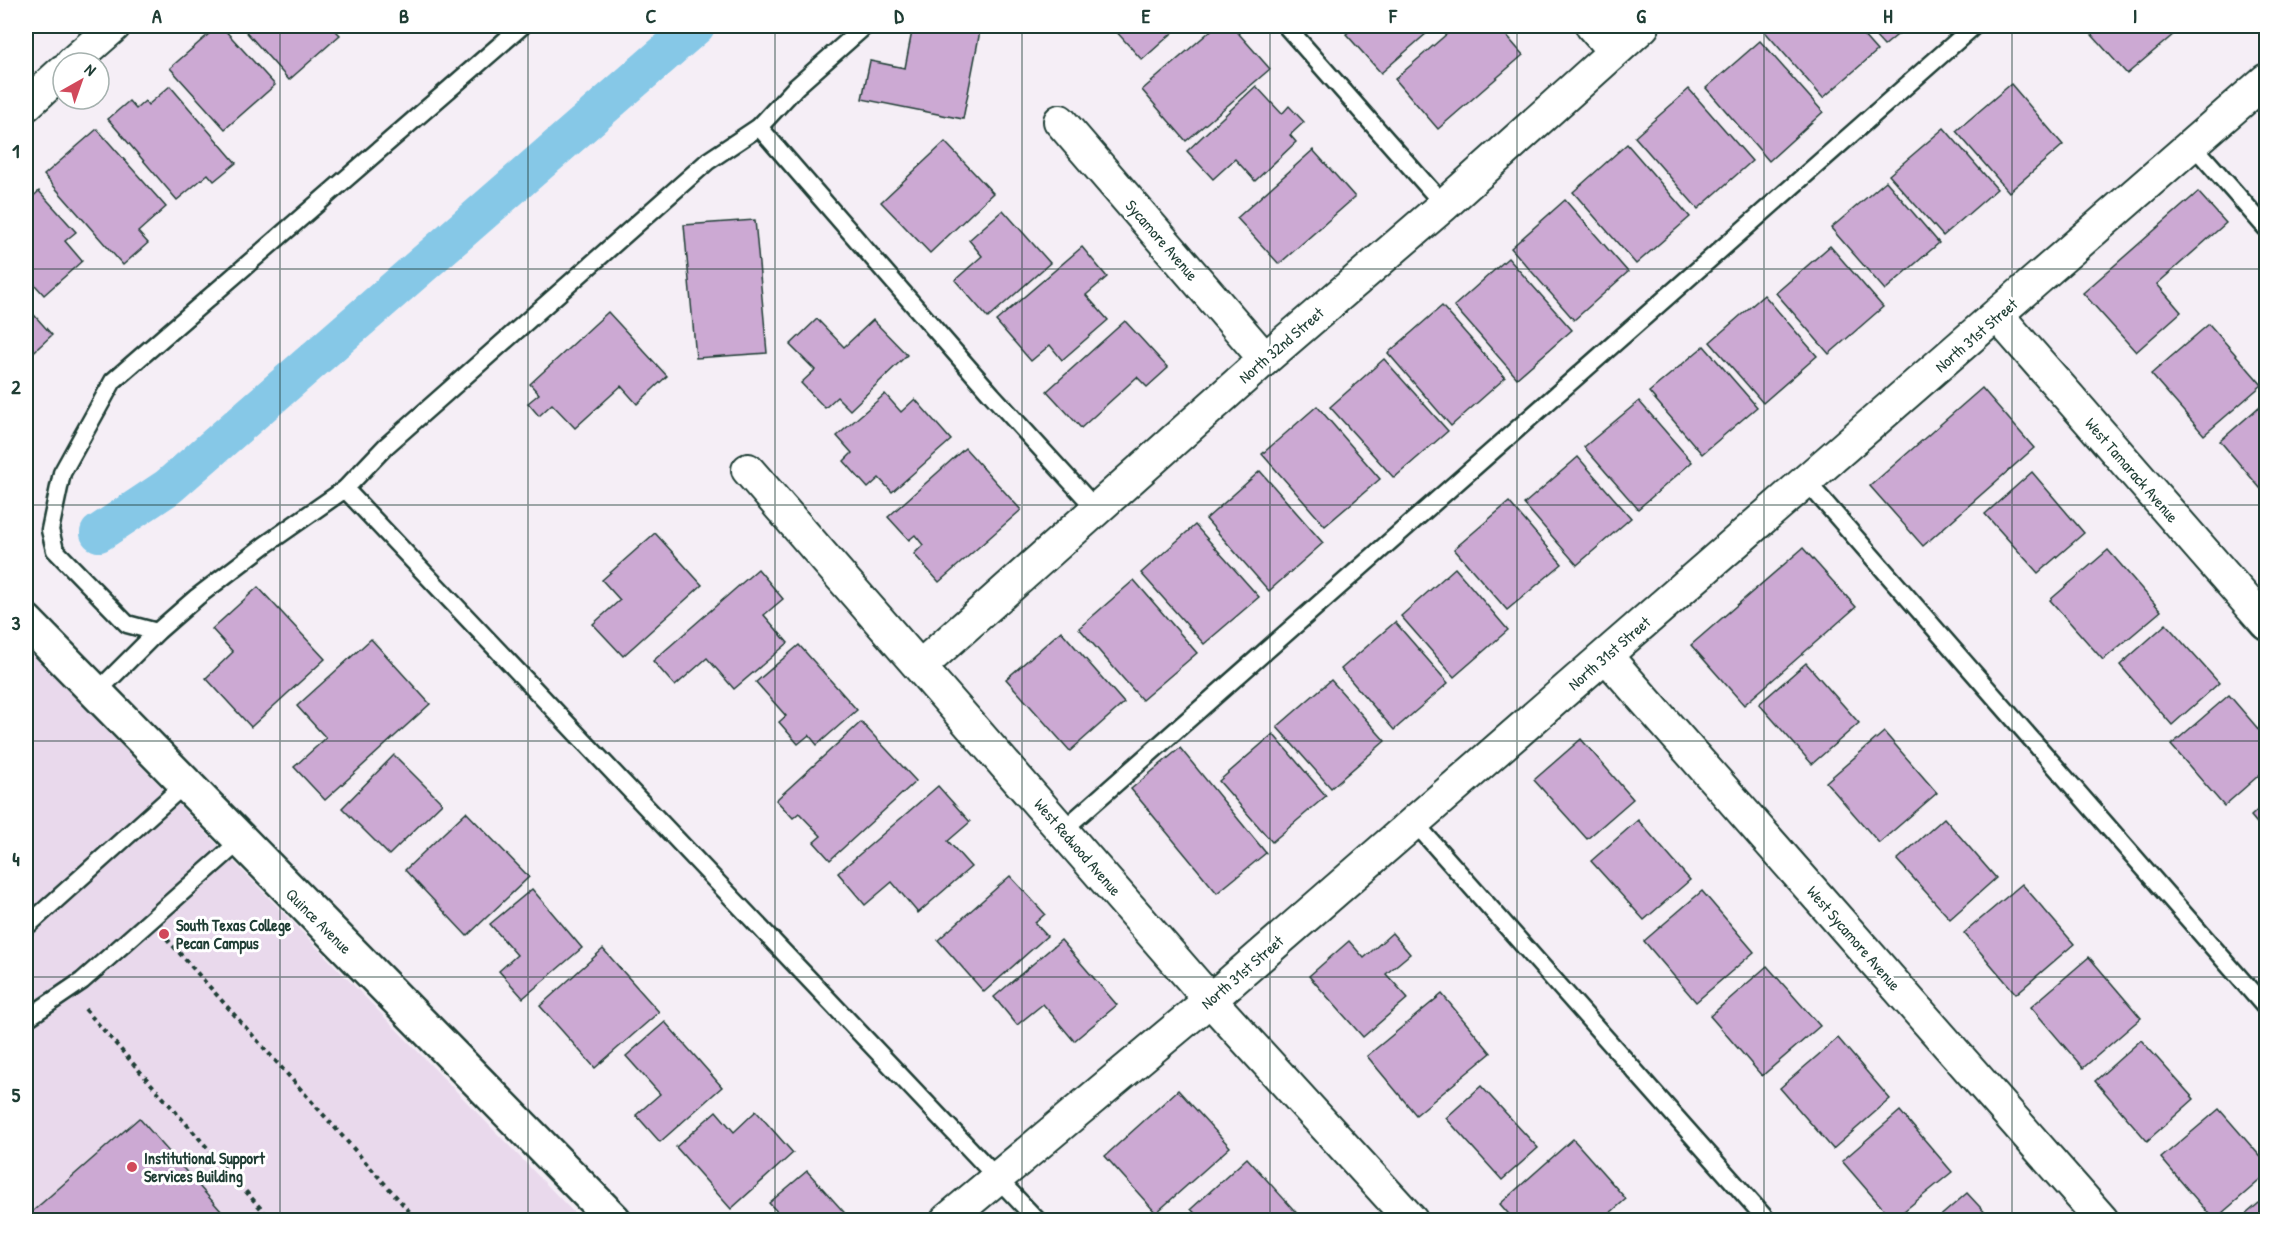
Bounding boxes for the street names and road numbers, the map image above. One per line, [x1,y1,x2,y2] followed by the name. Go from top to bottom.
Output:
[1121,195,1204,286] street label: Sycamore Avenue
[1930,293,2022,377] street label: North 31st Street
[1234,302,1329,388] street label: North 32nd Street
[2080,413,2184,528] street label: West Tamarack Avenue
[1563,611,1655,695] street label: North 31st Street
[1030,794,1127,901] street label: West Redwood Avenue
[1802,881,1906,996] street label: West Sycamore Avenue
[281,883,357,959] street label: Quince Avenue
[1196,930,1288,1014] street label: North 31st Street

